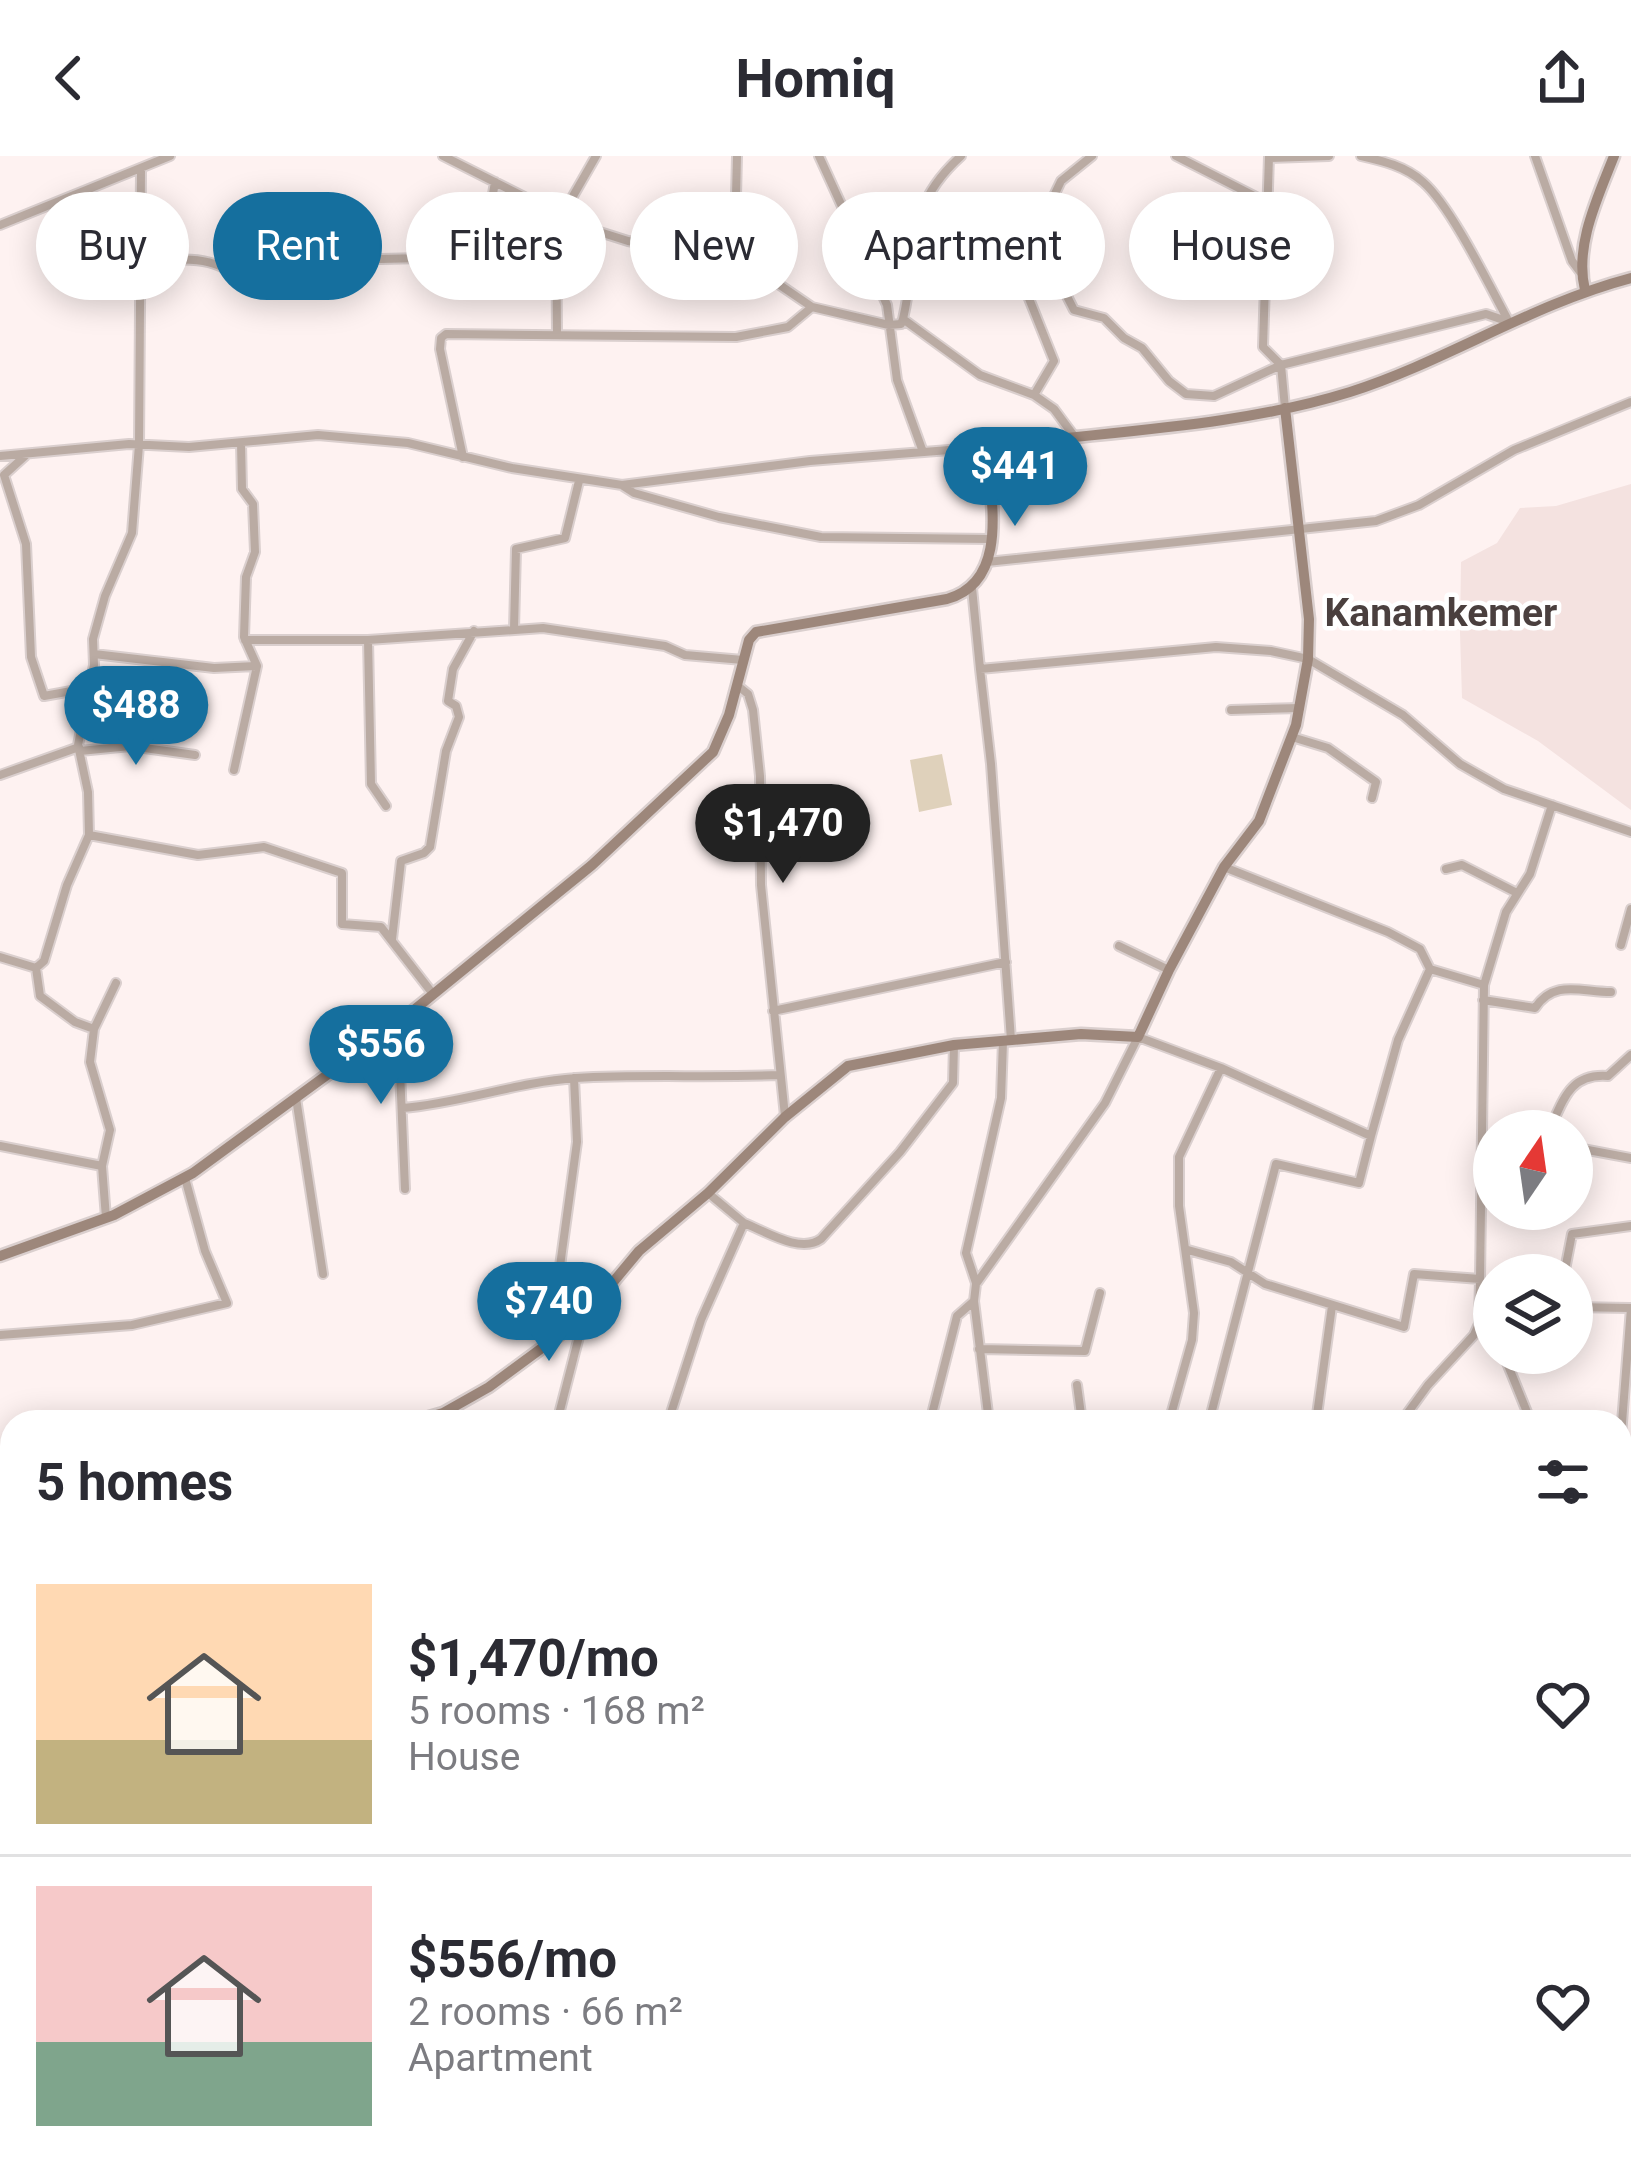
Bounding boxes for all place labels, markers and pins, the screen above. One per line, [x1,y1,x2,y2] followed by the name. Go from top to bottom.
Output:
[944,427,1086,529] pin: $441
[65,666,207,768] pin: $488
[685,784,881,886] pin: $1,470
[310,1005,452,1107] pin: $556
[478,1262,620,1364] pin: $740

